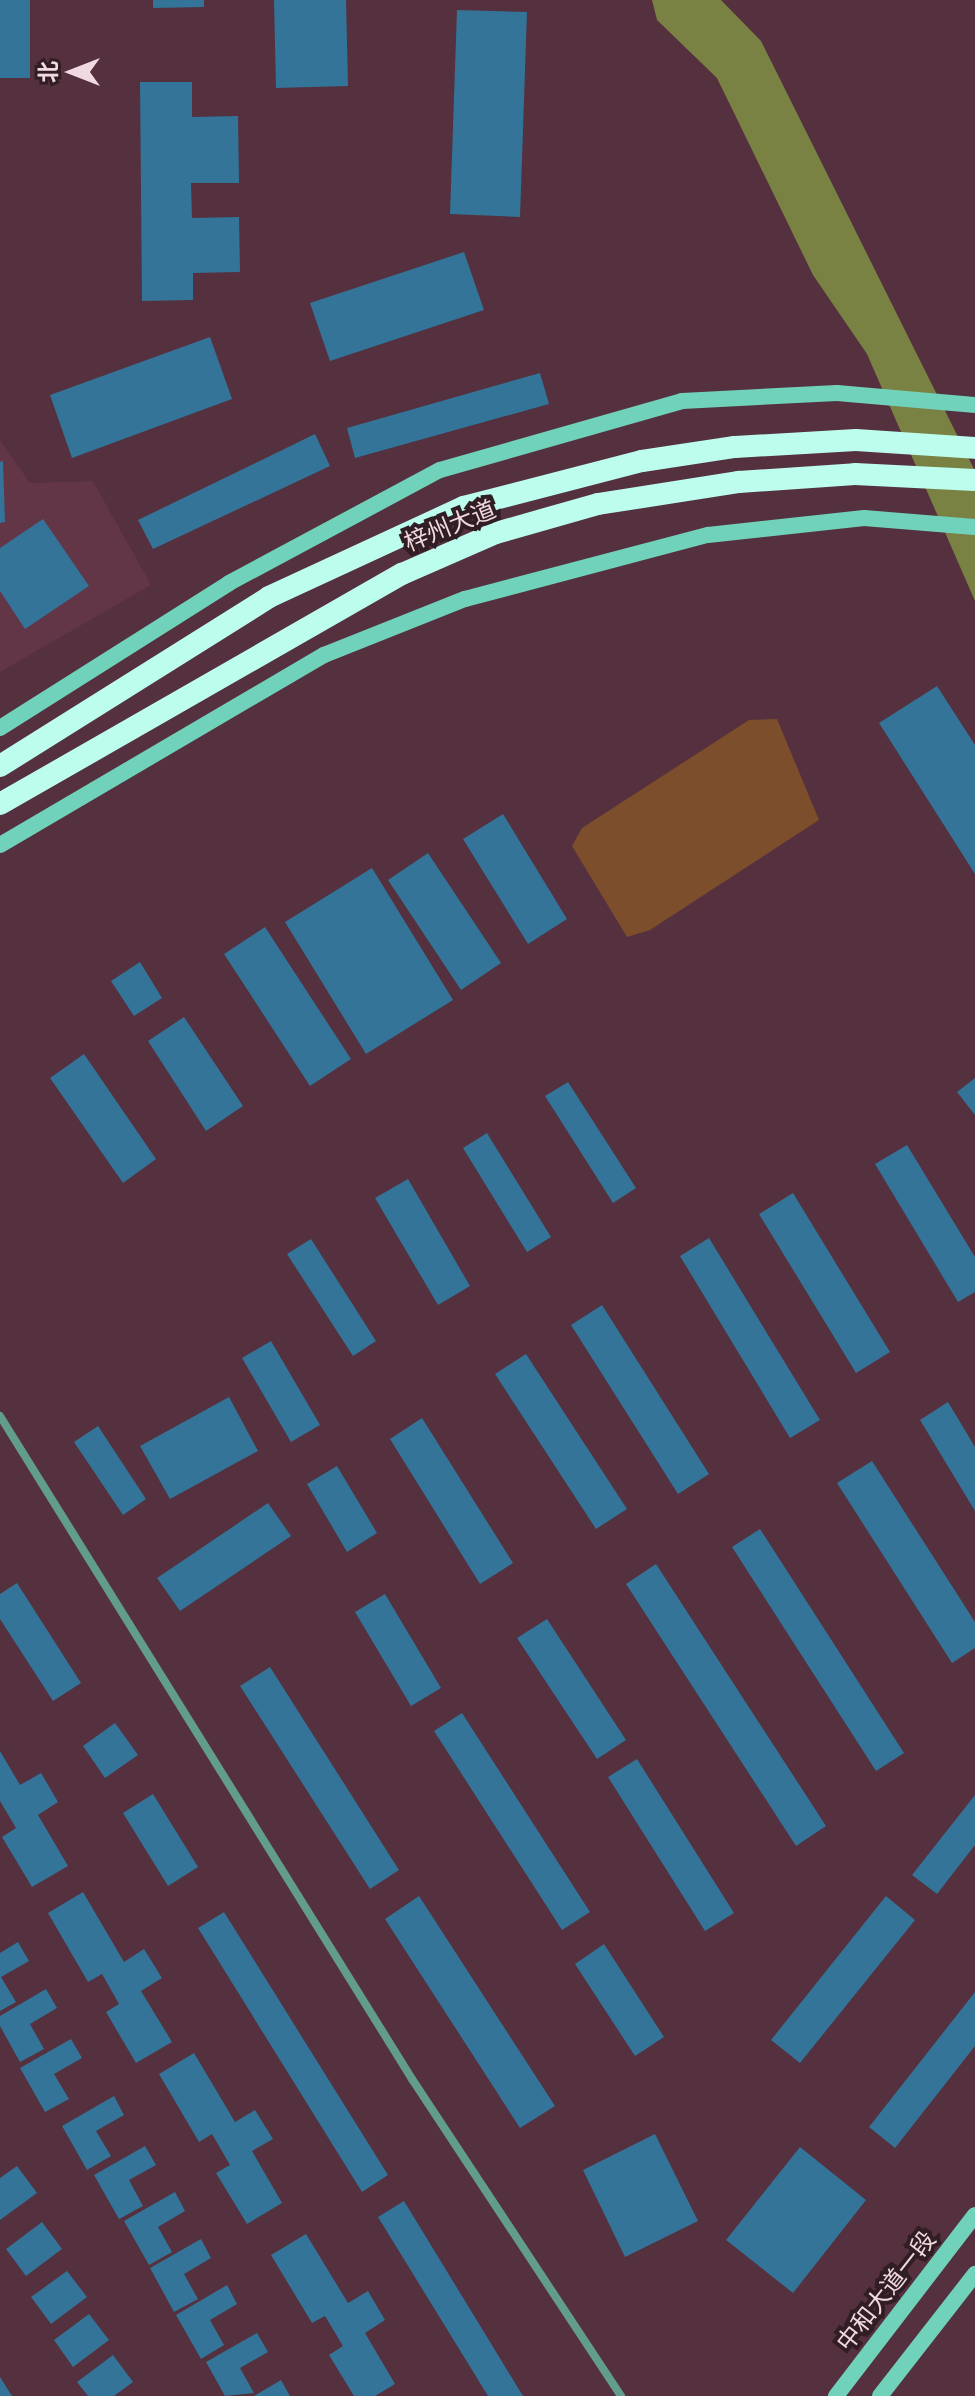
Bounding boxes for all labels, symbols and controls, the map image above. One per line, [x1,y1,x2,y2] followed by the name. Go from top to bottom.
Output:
[32,32,112,112] north arrow
[34,61,62,83] text: 北
[400,495,500,557] street label: 梓州大道
[830,2225,942,2357] street label: 中和大道一段

